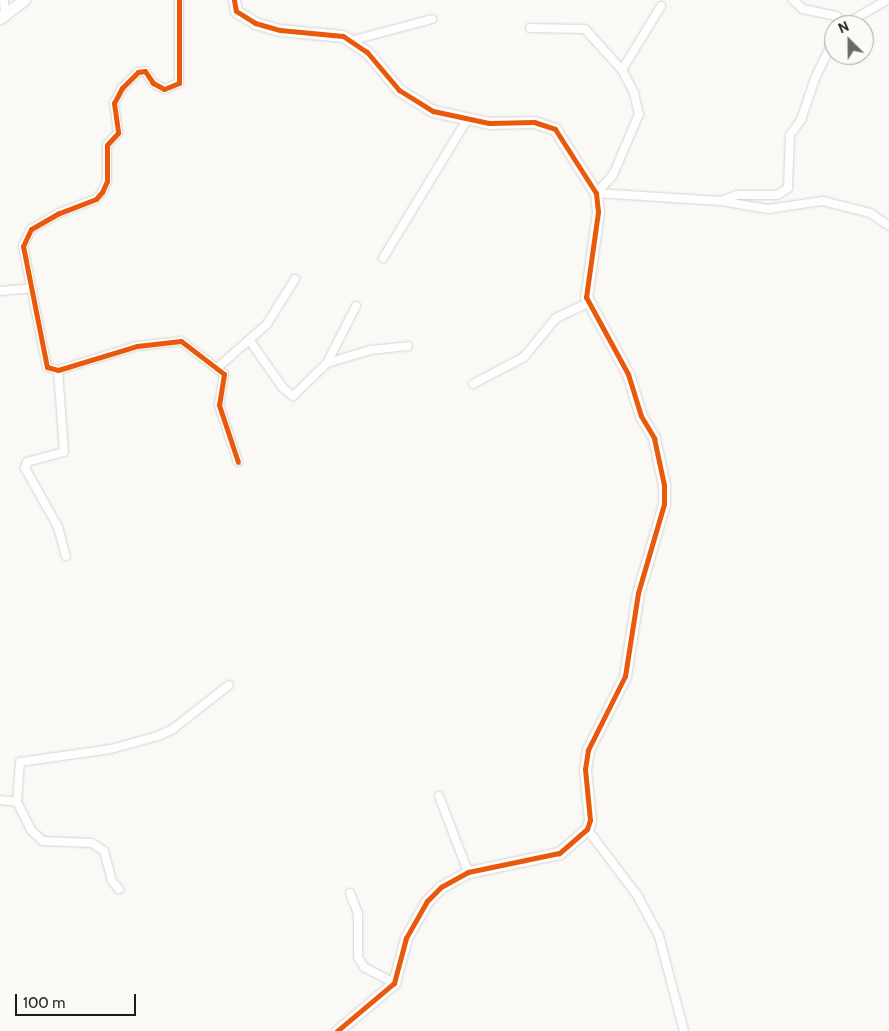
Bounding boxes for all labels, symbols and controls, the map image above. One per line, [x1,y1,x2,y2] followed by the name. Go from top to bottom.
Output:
[824,15,874,65] north arrow
[835,17,852,37] text: N
[18,984,139,1016] scale bar
[23,994,65,1012] text: 100 m

